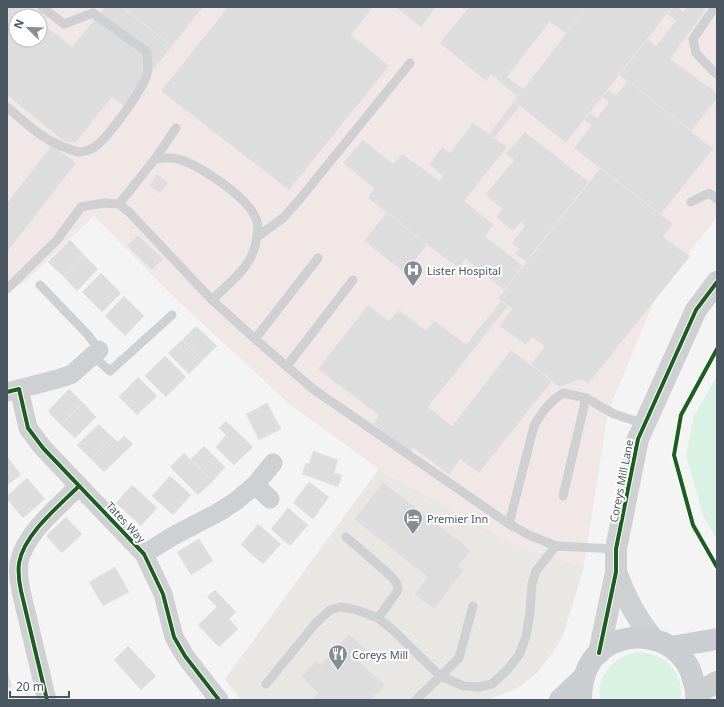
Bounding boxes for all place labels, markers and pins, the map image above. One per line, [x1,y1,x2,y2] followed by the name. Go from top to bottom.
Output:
[402,259,424,287] hospital icon: Lister Hospital
[427,263,501,278] place label: Lister Hospital
[402,507,424,535] hotel icon: Premier Inn
[427,511,488,526] place label: Premier Inn
[327,643,349,671] restaurant icon: Coreys Mill
[352,647,408,662] place label: Coreys Mill

